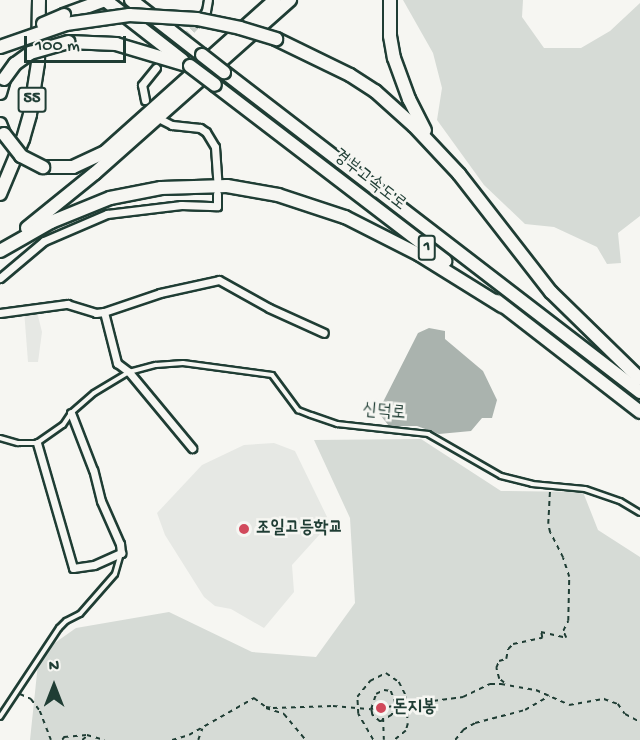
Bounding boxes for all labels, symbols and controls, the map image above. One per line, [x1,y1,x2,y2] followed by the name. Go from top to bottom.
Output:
[27,24,129,62] scale bar
[35,36,80,57] text: 100 m
[17,87,47,113] road number: 55
[328,146,410,216] street label: 경부고속도로
[416,235,438,261] road number: 1
[361,400,407,426] street label: 신덕로
[256,518,343,540] place label: 조일고등학교
[237,522,251,536] marker: 조일고등학교
[24,656,84,716] north arrow
[49,658,59,677] text: N
[393,697,436,719] place label: 돈지봉
[374,701,388,715] marker: 돈지봉

